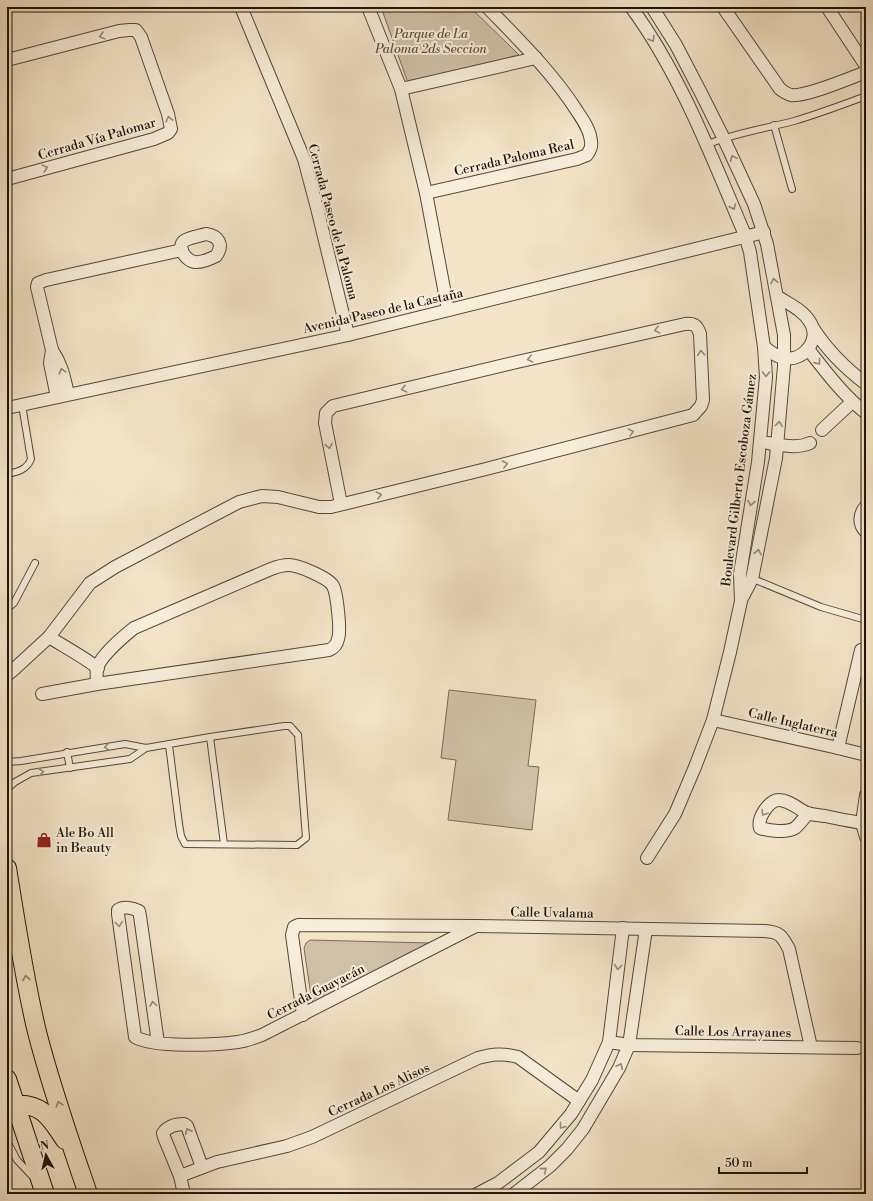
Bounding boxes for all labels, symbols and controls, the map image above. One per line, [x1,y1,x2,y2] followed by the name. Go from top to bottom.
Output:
[374,26,488,57] park label: Parque de La Paloma 2ds Seccion
[99,31,105,39] one-way arrow
[648,35,655,42] one-way arrow
[36,114,158,163] street label: Cerrada Vía Palomar
[166,116,174,122] one-way arrow
[452,136,576,180] street label: Cerrada Paloma Real
[304,142,362,302] street label: Cerrada Paseo de la Paloma
[730,155,738,163] one-way arrow
[41,165,48,173] one-way arrow
[728,202,736,210] one-way arrow
[771,278,779,284] one-way arrow
[301,285,465,337] street label: Avenida Paseo de la Castaña
[654,326,660,334] one-way arrow
[696,350,705,356] one-way arrow
[527,354,533,362] one-way arrow
[813,357,820,364] one-way arrow
[59,368,67,374] one-way arrow
[762,371,770,377] one-way arrow
[718,373,760,588] street label: Boulevard Gilberto Escoboza Gámez
[401,384,407,392] one-way arrow
[774,421,783,427] one-way arrow
[627,428,634,437] one-way arrow
[325,443,333,449] one-way arrow
[502,461,508,469] one-way arrow
[376,491,382,499] one-way arrow
[747,500,756,507] one-way arrow
[753,549,761,555] one-way arrow
[747,705,840,741] street label: Calle Inglaterra
[104,742,110,751] one-way arrow
[38,768,44,777] one-way arrow
[761,809,769,816] one-way arrow
[55,825,114,856] place label: Ale Bo All in Beauty
[35,831,53,849] shop icon: Ale Bo All in Beauty
[510,904,594,922] street label: Calle Uvalama
[114,921,123,927] one-way arrow
[265,960,368,1023] street label: Cerrada Guayacán
[614,964,623,970] one-way arrow
[22,975,31,981] one-way arrow
[149,1001,158,1007] one-way arrow
[675,1023,792,1041] street label: Calle Los Arrayanes
[326,1059,433,1121] street label: Cerrada Los Alisos
[615,1062,623,1070] one-way arrow
[55,1100,64,1107] one-way arrow
[560,1121,567,1128] one-way arrow
[185,1127,193,1135] one-way arrow
[26,1135,66,1175] north arrow
[39,1139,50,1154] text: N
[719,1149,807,1175] scale bar
[725,1156,753,1171] text: 50 m
[540,1168,547,1175] one-way arrow

